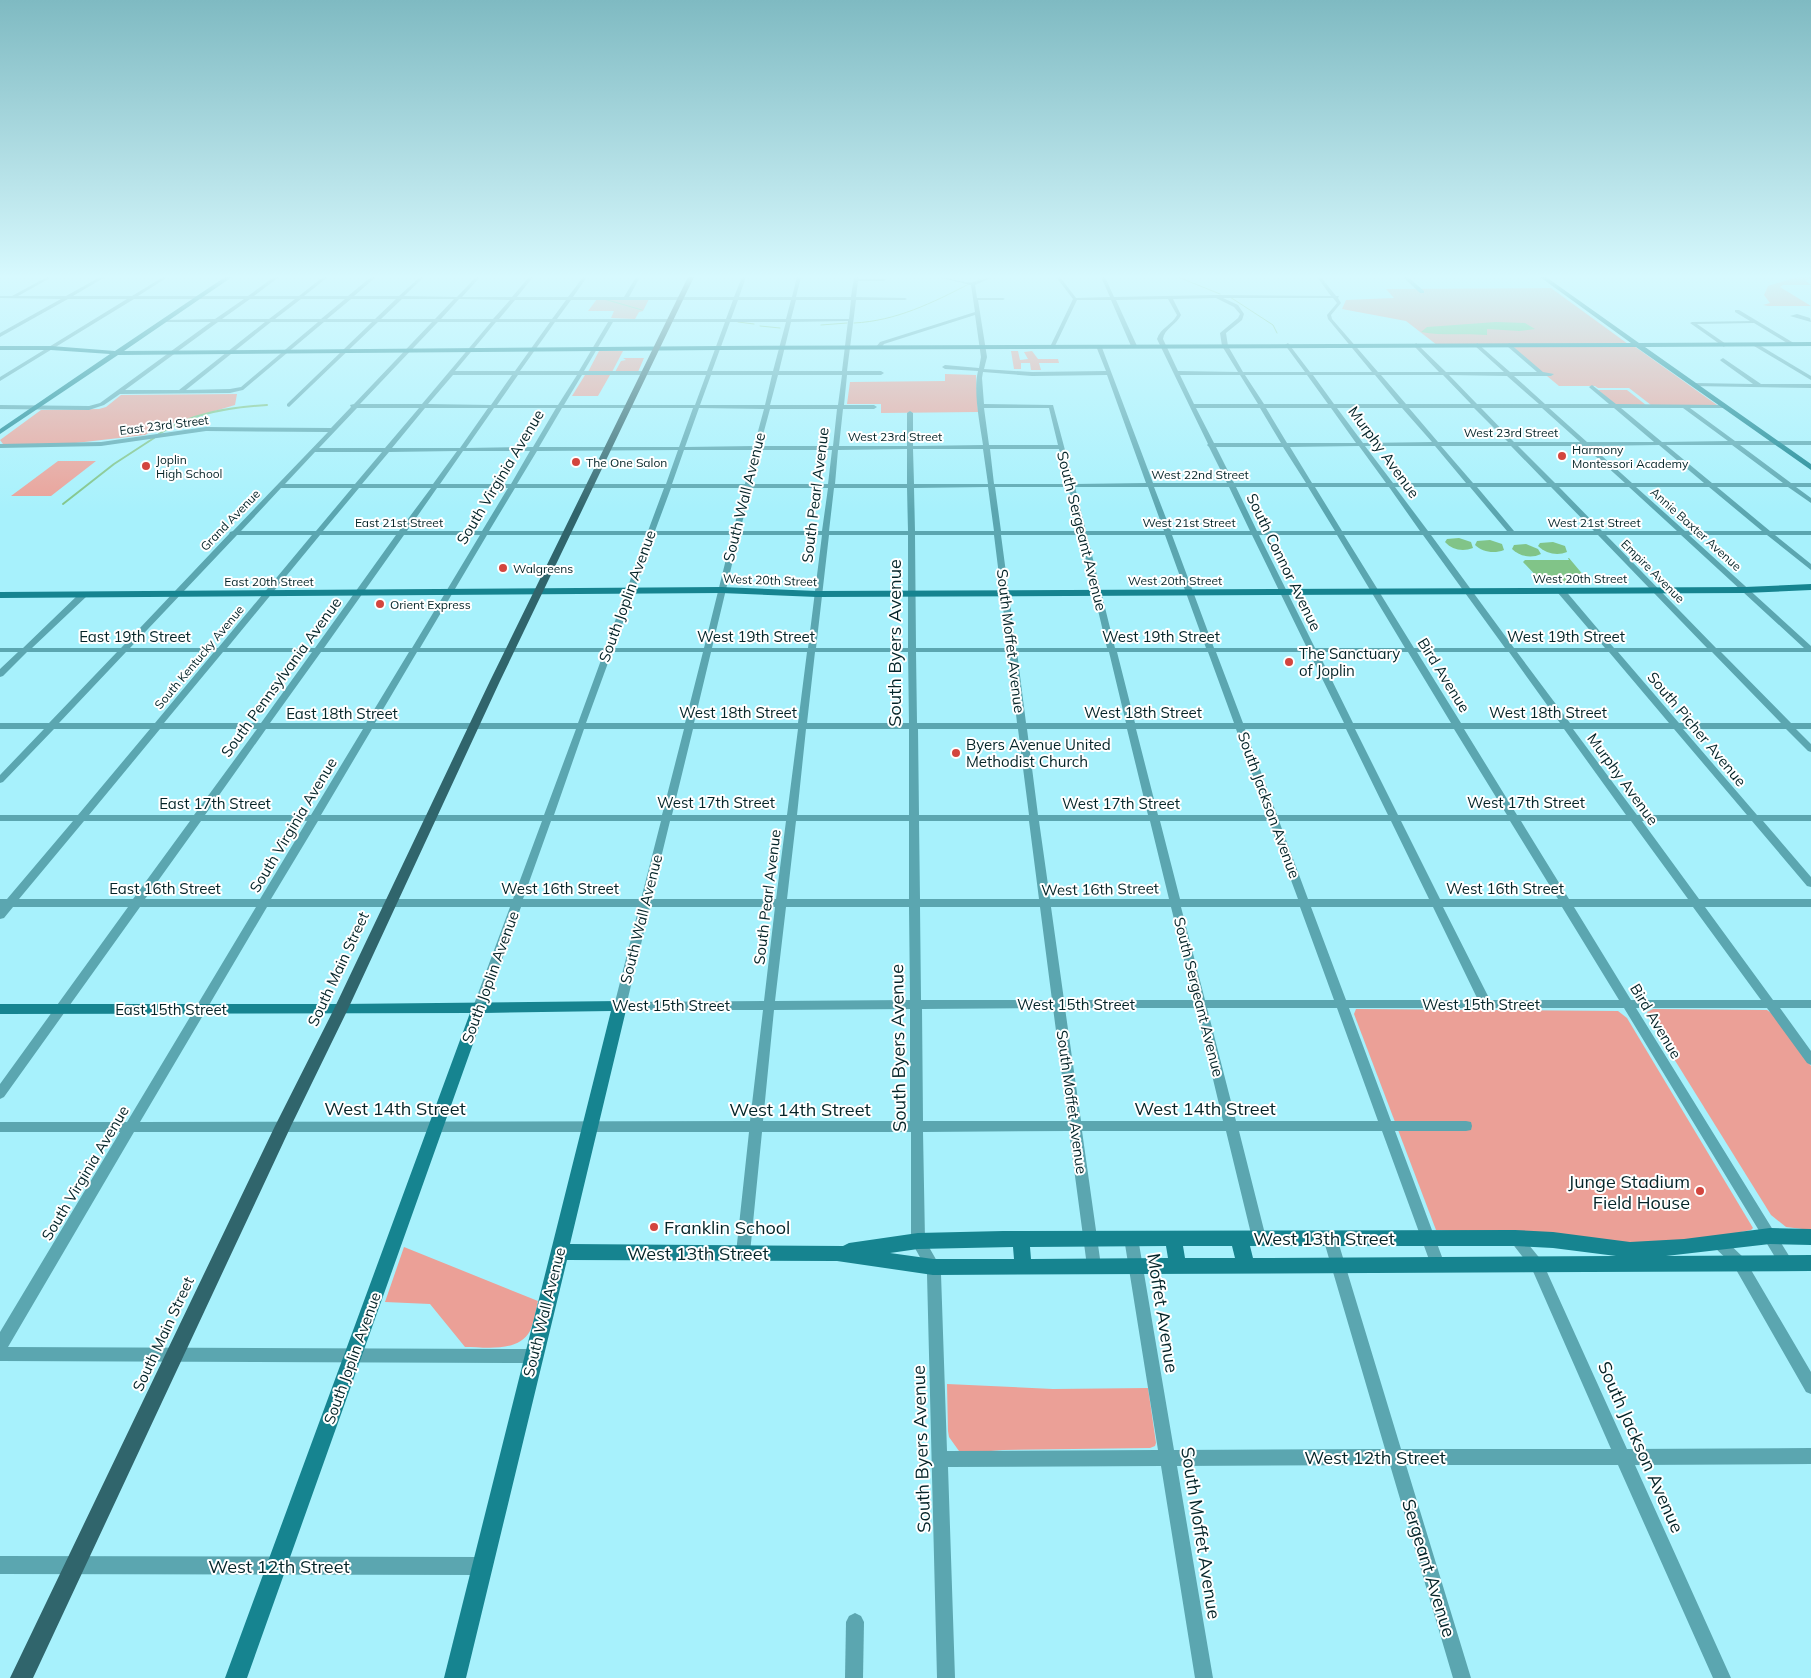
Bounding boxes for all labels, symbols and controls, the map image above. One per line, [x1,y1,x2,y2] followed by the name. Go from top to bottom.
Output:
[1344,402,1424,502] street label: Murphy Avenue
[452,406,548,548] street label: South Virginia Avenue
[119,412,209,438] street label: East 23rd Street
[1464,425,1558,440] street label: West 23rd Street
[797,426,833,564] street label: South Pearl Avenue
[848,429,942,444] street label: West 23rd Street
[719,430,769,564] street label: South Wall Avenue
[1572,442,1689,471] place label: Harmony Montessori Academy
[1053,449,1111,613] street label: South Sergeant Avenue
[1556,450,1568,462] marker: Harmony Montessori Academy
[156,452,222,481] place label: Joplin High School
[586,455,667,470] place label: The One Salon
[570,456,582,468] marker: The One Salon
[140,460,152,472] marker: Joplin High School
[1151,467,1249,482] street label: West 22nd Street
[1647,484,1745,574] street label: Annie Baxter Avenue
[197,486,263,554] street label: Grand Avenue
[1242,490,1326,634] street label: South Connor Avenue
[355,515,443,530] street label: East 21st Street
[1142,515,1236,530] street label: West 21st Street
[1547,515,1641,530] street label: West 21st Street
[594,527,660,665] street label: South Joplin Avenue
[1618,536,1688,606] street label: Empire Avenue
[883,559,906,727] street label: South Byers Avenue
[513,561,573,576] place label: Walgreens
[497,562,509,574] marker: Walgreens
[993,568,1029,714] street label: South Moffet Avenue
[723,571,817,589] street label: West 20th Street
[1533,571,1627,586] street label: West 20th Street
[1128,573,1222,588] street label: West 20th Street
[224,574,314,589] street label: East 20th Street
[217,593,345,761] street label: South Pennsylvania Avenue
[390,597,471,612] place label: Orient Express
[374,598,386,610] marker: Orient Express
[151,602,247,712] street label: South Kentucky Avenue
[79,627,191,646] street label: East 19th Street
[697,627,815,646] street label: West 19th Street
[1102,627,1220,646] street label: West 19th Street
[1507,627,1625,646] street label: West 19th Street
[1414,634,1474,716] street label: Bird Avenue
[1299,644,1400,680] place label: The Sanctuary of Joplin
[1283,656,1295,668] marker: The Sanctuary of Joplin
[1643,668,1751,790] street label: South Picher Avenue
[679,703,797,722] street label: West 18th Street
[1084,703,1202,722] street label: West 18th Street
[1489,703,1607,722] street label: West 18th Street
[286,704,398,723] street label: East 18th Street
[1234,729,1304,881] street label: South Jackson Avenue
[1583,729,1663,829] street label: Murphy Avenue
[966,735,1111,771] place label: Byers Avenue United Methodist Church
[950,747,962,759] marker: Byers Avenue United Methodist Church
[245,754,341,896] street label: South Virginia Avenue
[657,793,775,812] street label: West 17th Street
[1467,793,1585,812] street label: West 17th Street
[159,794,271,813] street label: East 17th Street
[1062,794,1180,813] street label: West 17th Street
[749,828,785,966] street label: South Pearl Avenue
[616,852,666,986] street label: South Wall Avenue
[1041,878,1159,900] street label: West 16th Street
[109,879,221,898] street label: East 16th Street
[501,879,619,898] street label: West 16th Street
[1446,879,1564,898] street label: West 16th Street
[457,908,523,1046] street label: South Joplin Avenue
[303,909,373,1029] street label: South Main Street
[1170,915,1228,1079] street label: South Sergeant Avenue
[885,964,911,1132] street label: South Byers Avenue
[1626,980,1686,1062] street label: Bird Avenue
[1017,995,1135,1014] street label: West 15th Street
[1422,995,1540,1014] street label: West 15th Street
[612,996,730,1015] street label: West 15th Street
[115,1000,227,1019] street label: East 15th Street
[1052,1029,1092,1175] street label: South Moffet Avenue
[324,1097,466,1120] street label: West 14th Street
[1134,1097,1276,1120] street label: West 14th Street
[729,1098,871,1121] street label: West 14th Street
[37,1102,133,1244] street label: South Virginia Avenue
[1568,1170,1690,1214] place label: Junge Stadium Field House
[1694,1185,1706,1197] marker: Junge Stadium Field House
[664,1216,790,1239] place label: Franklin School
[648,1221,660,1233] marker: Franklin School
[1253,1227,1395,1250] street label: West 13th Street
[627,1242,769,1265] street label: West 13th Street
[519,1245,569,1379] street label: South Wall Avenue
[1142,1252,1184,1374] street label: Moffet Avenue
[128,1274,198,1394] street label: South Main Street
[319,1289,385,1427] street label: South Joplin Avenue
[1593,1358,1689,1536] street label: South Jackson Avenue
[907,1365,935,1533] street label: South Byers Avenue
[1176,1445,1226,1621] street label: South Moffet Avenue
[1304,1446,1446,1469] street label: West 12th Street
[1397,1496,1461,1640] street label: Sergeant Avenue
[208,1555,350,1578] street label: West 12th Street

